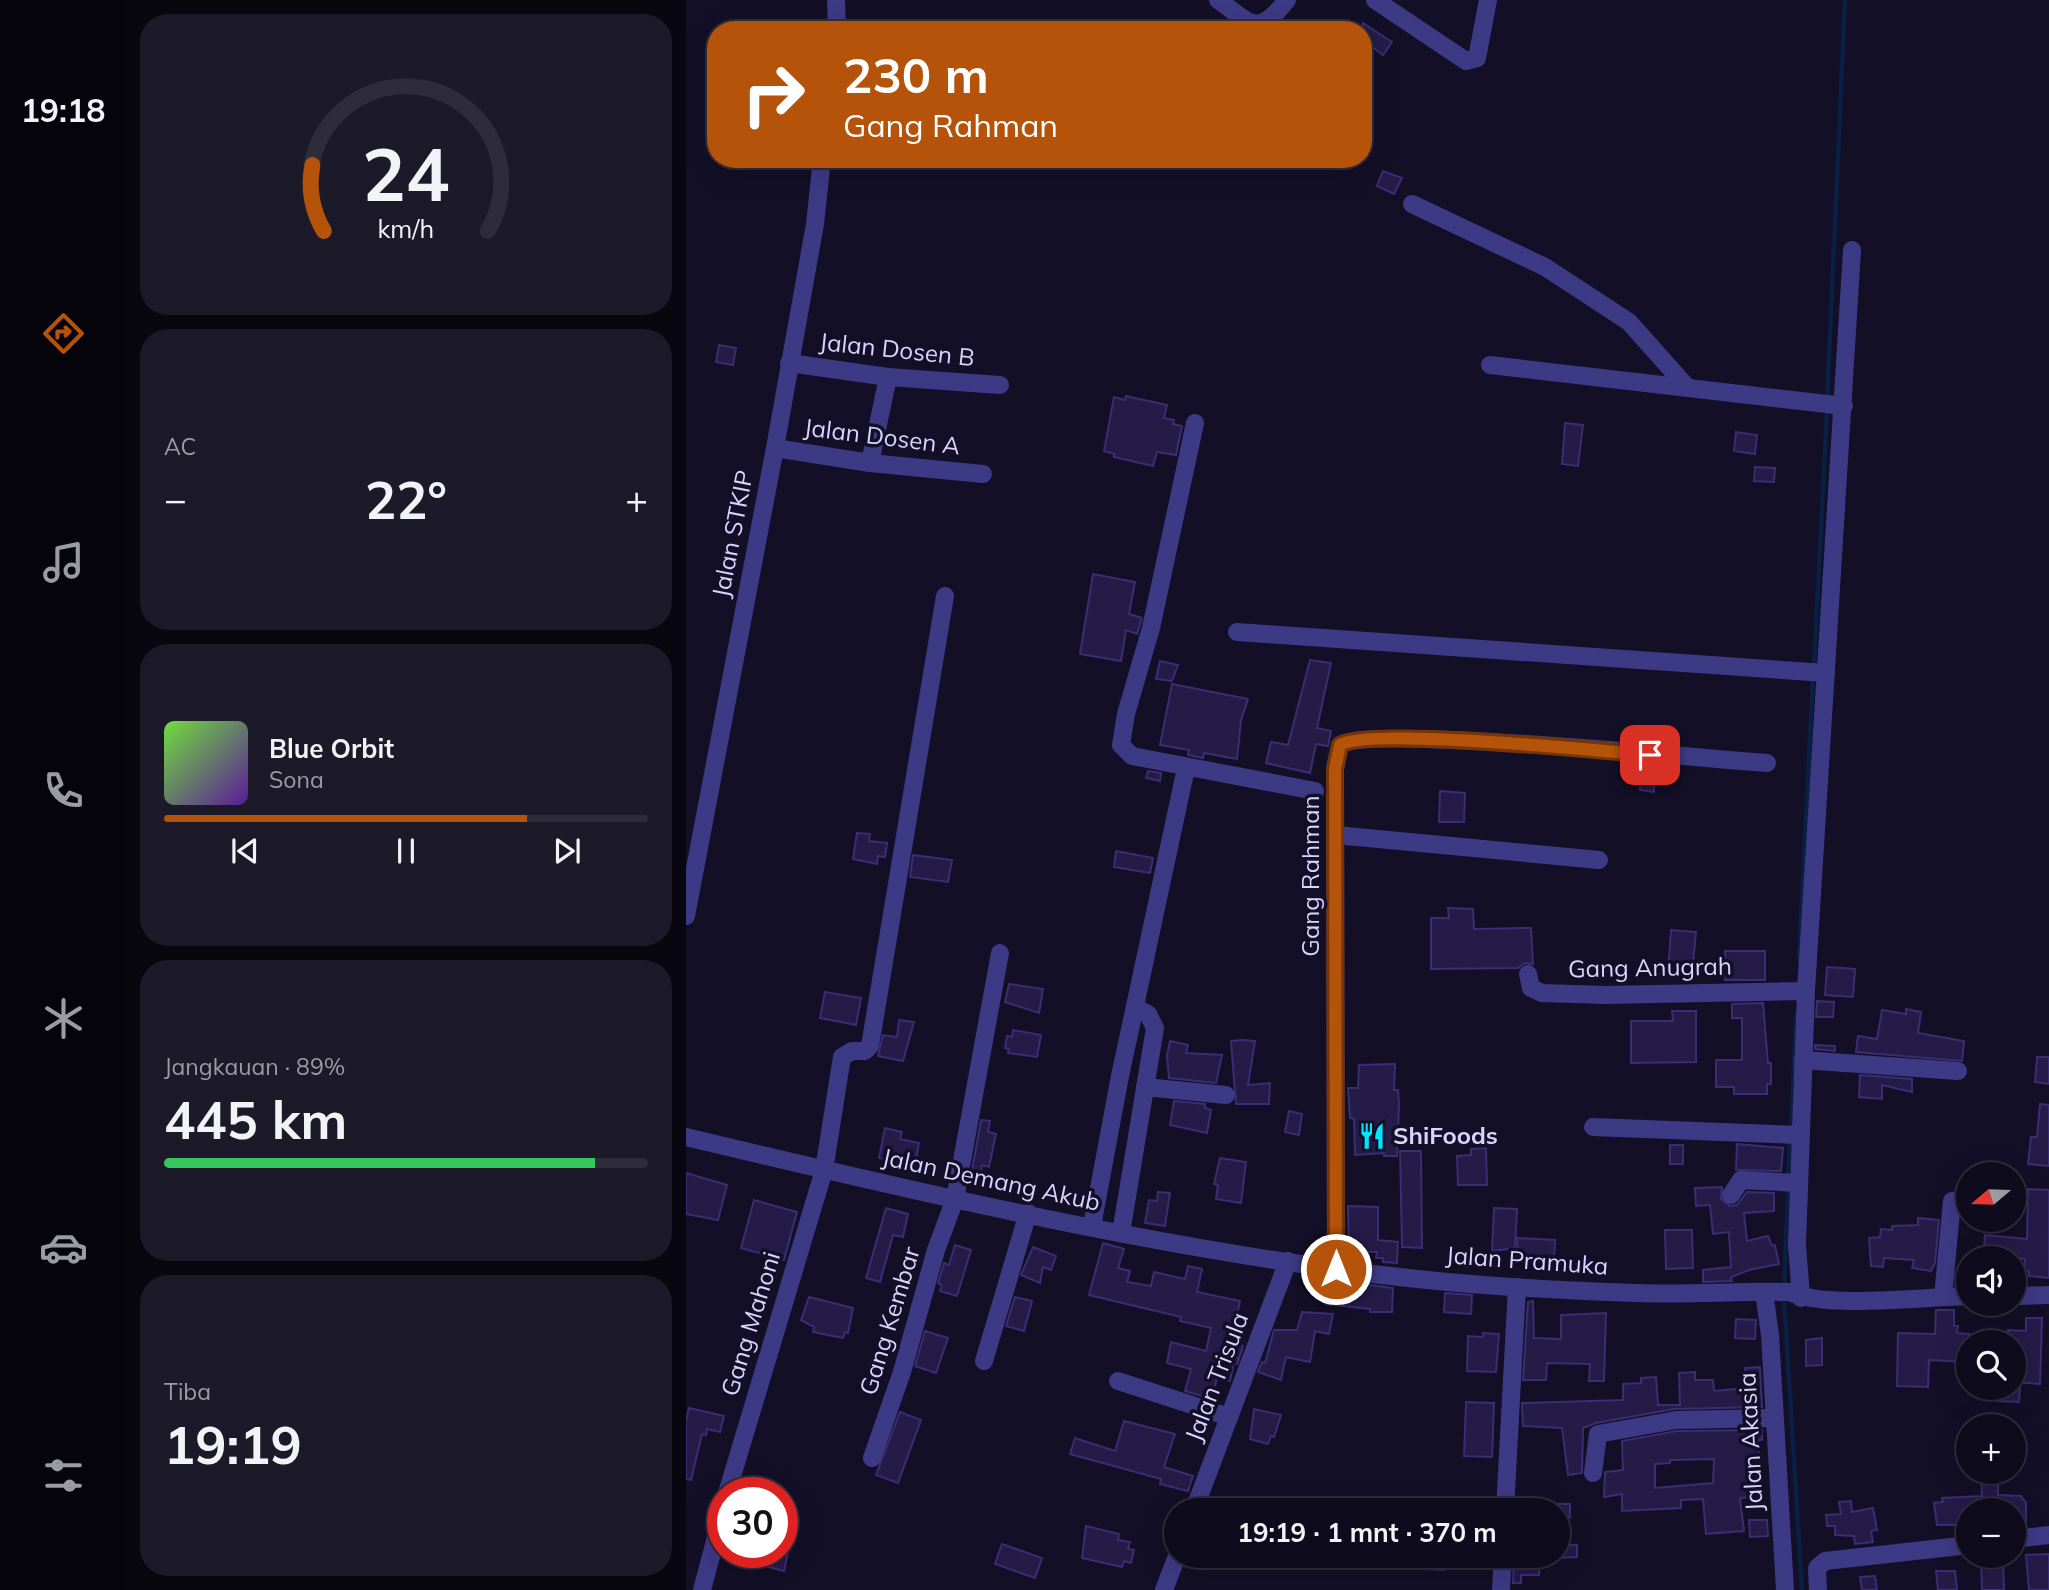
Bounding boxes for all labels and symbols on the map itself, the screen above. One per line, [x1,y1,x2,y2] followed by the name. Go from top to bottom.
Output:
[818,326,976,372] street label: Jalan Dosen B
[802,412,962,461] street label: Jalan Dosen A
[705,468,759,600] street label: Jalan STKIP
[1620,725,1680,785] pin
[1295,795,1325,957] street label: Gang Rahman
[1568,951,1732,983] street label: Gang Anugrah
[1393,1120,1498,1150] place label: ShiFoods
[1357,1121,1387,1151] restaurant icon: ShiFoods
[879,1141,1103,1217] street label: Jalan Demang Akub
[1956,1162,2026,1232] north arrow
[1299,1232,1373,1306] position arrow
[1445,1239,1609,1281] street label: Jalan Pramuka
[852,1243,926,1398] street label: Gang Kembar
[714,1248,786,1399] street label: Gang Mahoni
[1178,1308,1254,1445] street label: Jalan Trisula
[1731,1372,1769,1512] street label: Jalan Akasia
[707,1477,798,1568] speed limit sign: 30

